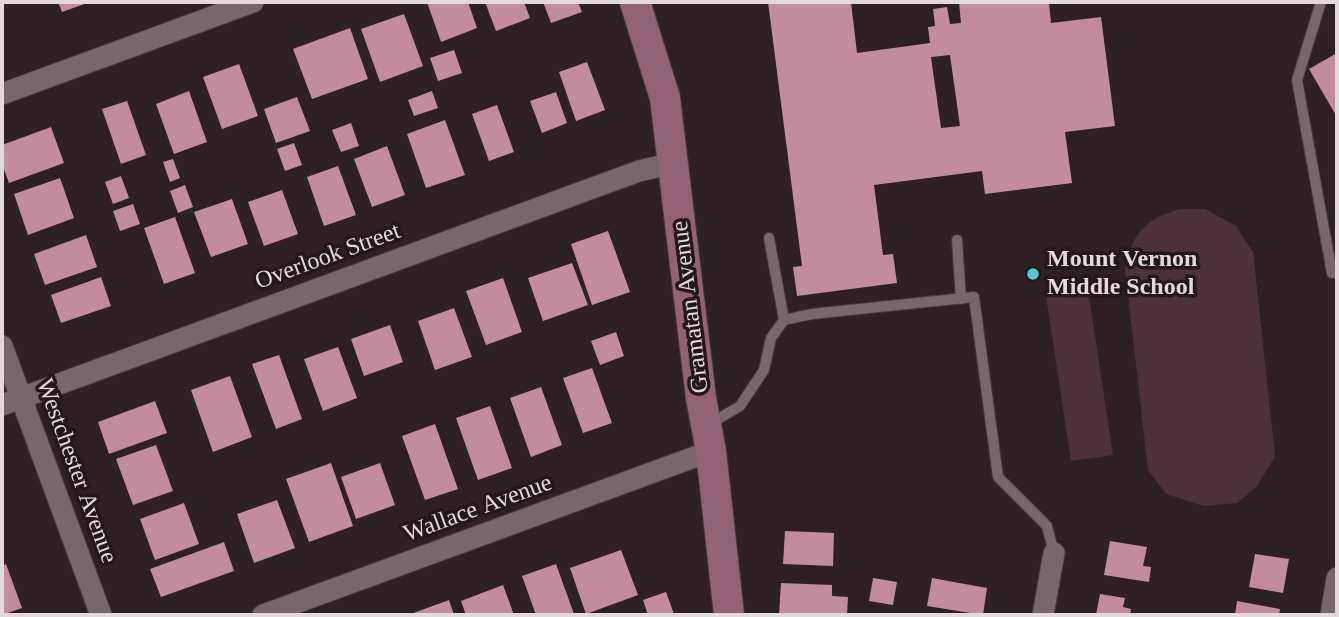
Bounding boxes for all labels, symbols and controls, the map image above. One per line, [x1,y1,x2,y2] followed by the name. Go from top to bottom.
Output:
[251,217,405,297] street label: Overlook Street
[666,219,716,395] street label: Gramatan Avenue
[1047,246,1197,302] place label: Mount Vernon Middle School
[1025,266,1041,282] marker: Mount Vernon Middle School
[29,375,123,567] street label: Westchester Avenue
[400,469,556,549] street label: Wallace Avenue

